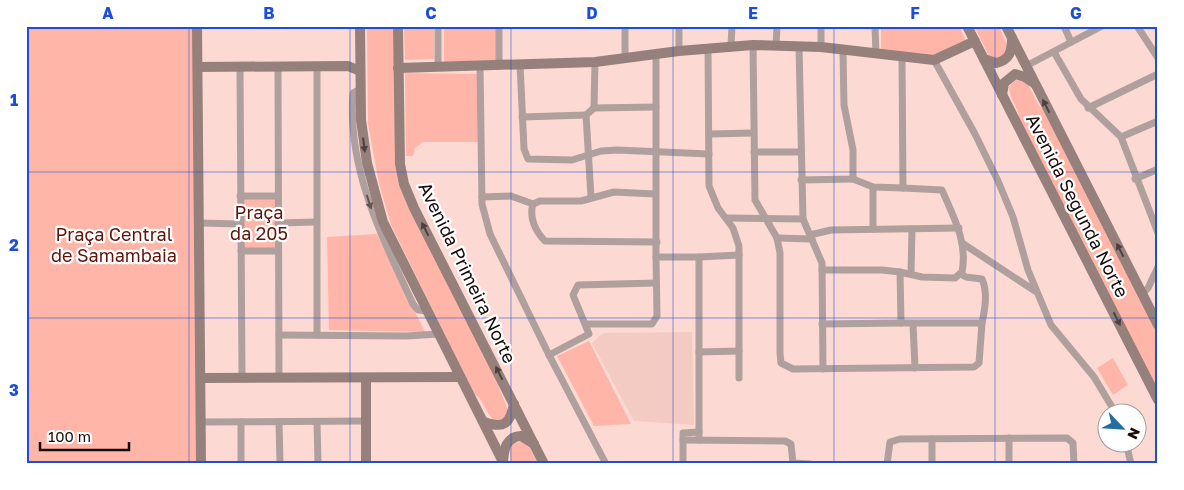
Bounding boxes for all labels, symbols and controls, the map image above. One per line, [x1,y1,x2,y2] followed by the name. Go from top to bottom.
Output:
[102,3,114,23] text: A
[263,3,275,23] text: B
[425,3,437,23] text: C
[586,3,598,23] text: D
[748,3,758,23] text: E
[910,3,920,23] text: F
[1070,3,1082,23] text: G
[10,90,18,110] text: 1
[1042,98,1050,113] one-way arrow
[1022,110,1134,301] street label: Avenida Segunda Norte
[361,137,369,153] one-way arrow
[414,178,521,367] street label: Avenida Primeira Norte
[365,195,373,210] one-way arrow
[230,201,288,244] park label: Praça da 205
[421,222,429,236] one-way arrow
[51,223,177,266] park label: Praça Central de Samambaia
[9,235,19,255] text: 2
[1116,243,1124,257] one-way arrow
[1113,312,1121,326] one-way arrow
[495,366,503,381] one-way arrow
[9,380,19,400] text: 3
[1096,402,1146,452] north arrow
[40,420,129,452] scale bar
[1124,425,1144,442] text: N
[48,427,91,445] text: 100 m

